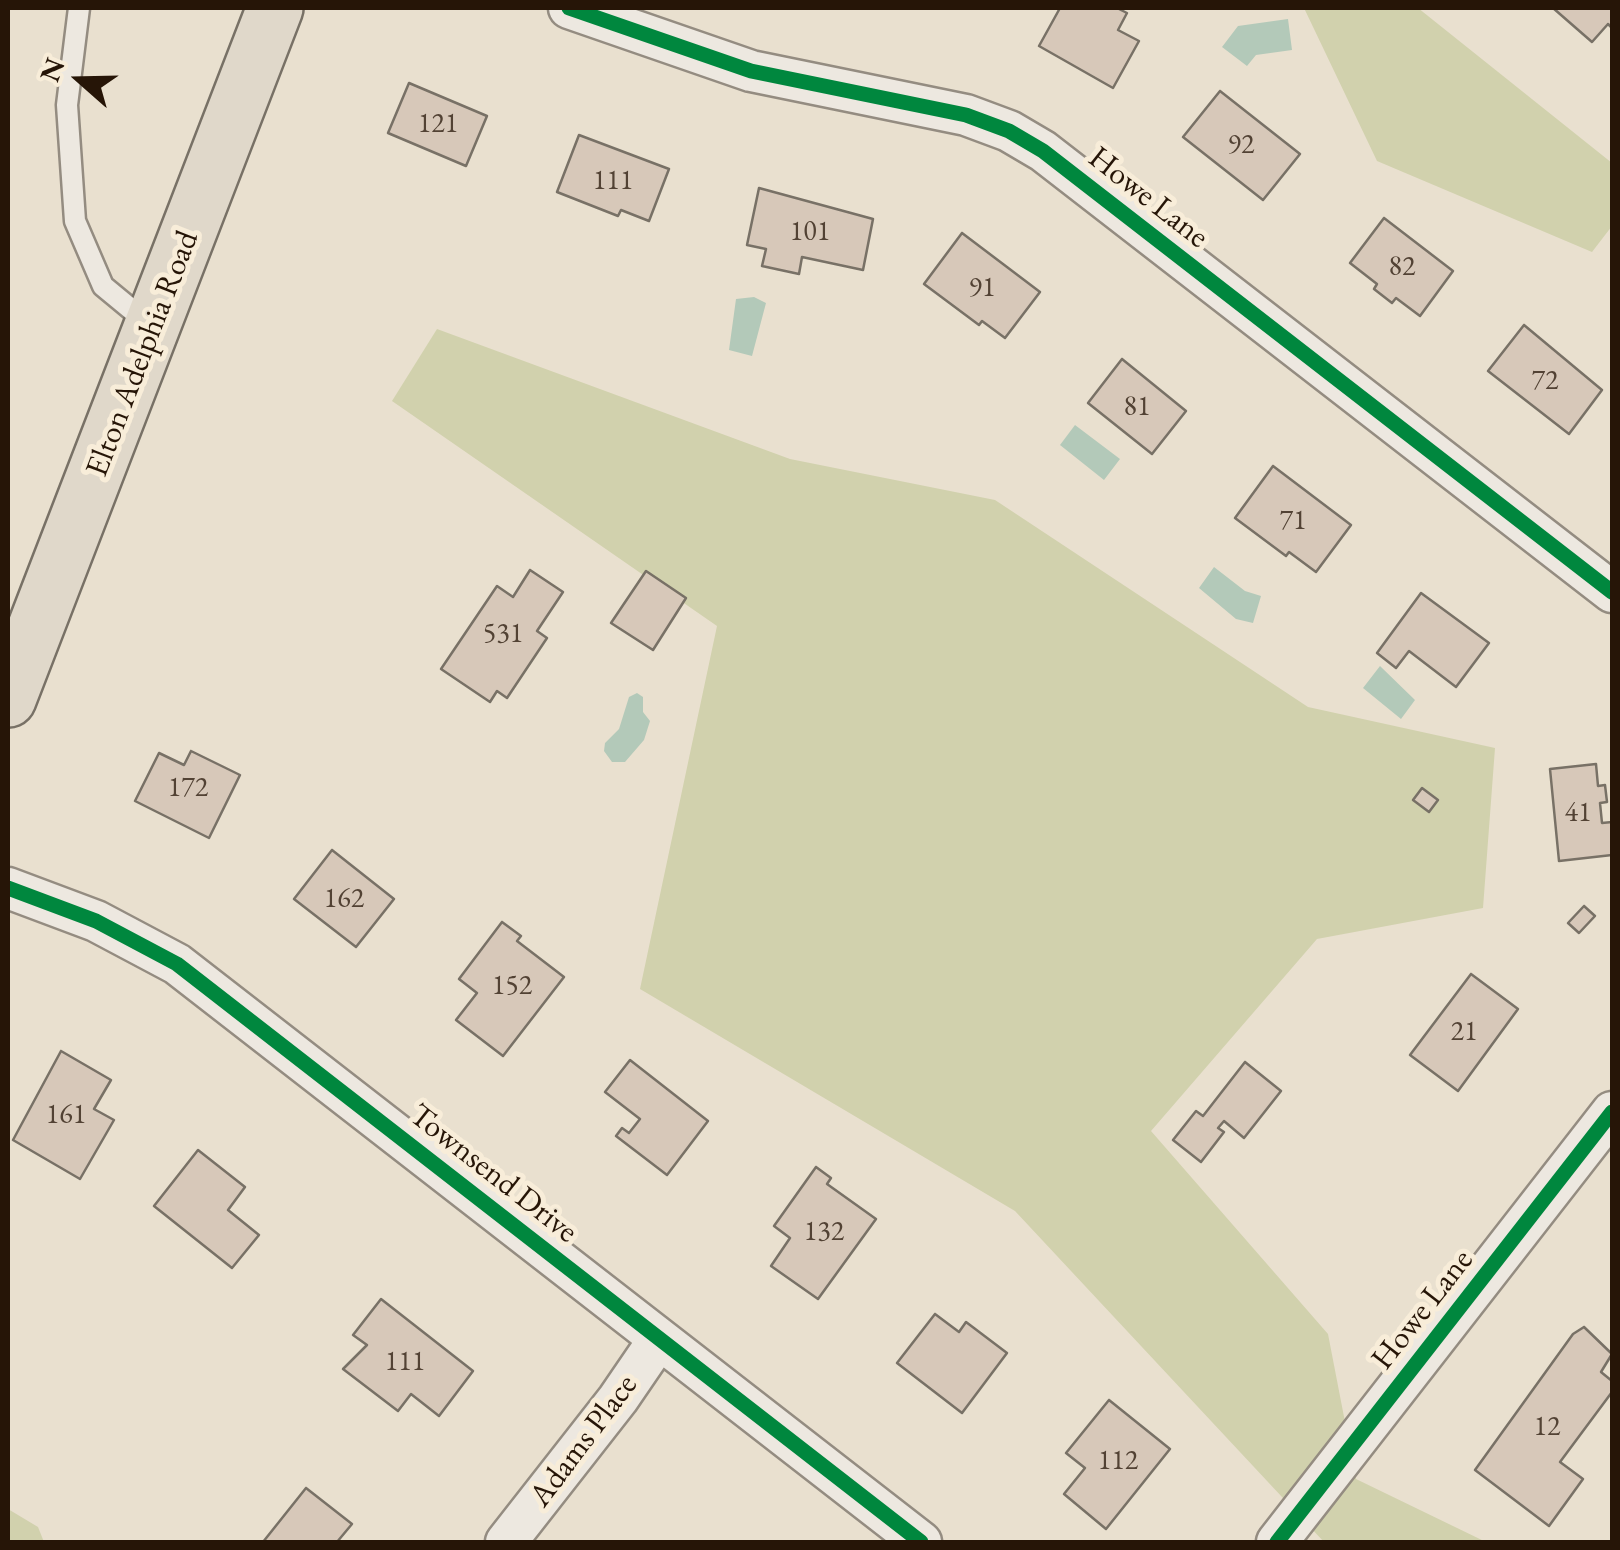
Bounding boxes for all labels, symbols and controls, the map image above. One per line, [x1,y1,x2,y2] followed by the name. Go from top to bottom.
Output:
[30,30,130,130] north arrow
[31,53,73,87] text: N
[418,107,458,141] house number: 121
[1228,128,1254,162] house number: 92
[1080,139,1216,257] street label: Howe Lane
[593,164,633,198] house number: 111
[790,215,830,249] house number: 101
[78,226,208,482] street label: Elton Adelphia Road
[1389,250,1415,284] house number: 82
[969,271,995,305] house number: 91
[1532,364,1558,398] house number: 72
[1124,390,1150,424] house number: 81
[1280,504,1306,538] house number: 71
[483,617,523,651] house number: 531
[168,771,208,805] house number: 172
[1565,796,1591,830] house number: 41
[324,882,364,916] house number: 162
[492,969,532,1003] house number: 152
[1451,1015,1477,1049] house number: 21
[401,1096,585,1252] street label: Townsend Drive
[46,1098,86,1132] house number: 161
[804,1215,844,1249] house number: 132
[1364,1242,1482,1378] street label: Howe Lane
[385,1345,425,1379] house number: 111
[522,1367,646,1515] street label: Adams Place
[1534,1410,1560,1444] house number: 12
[1098,1444,1138,1478] house number: 112

